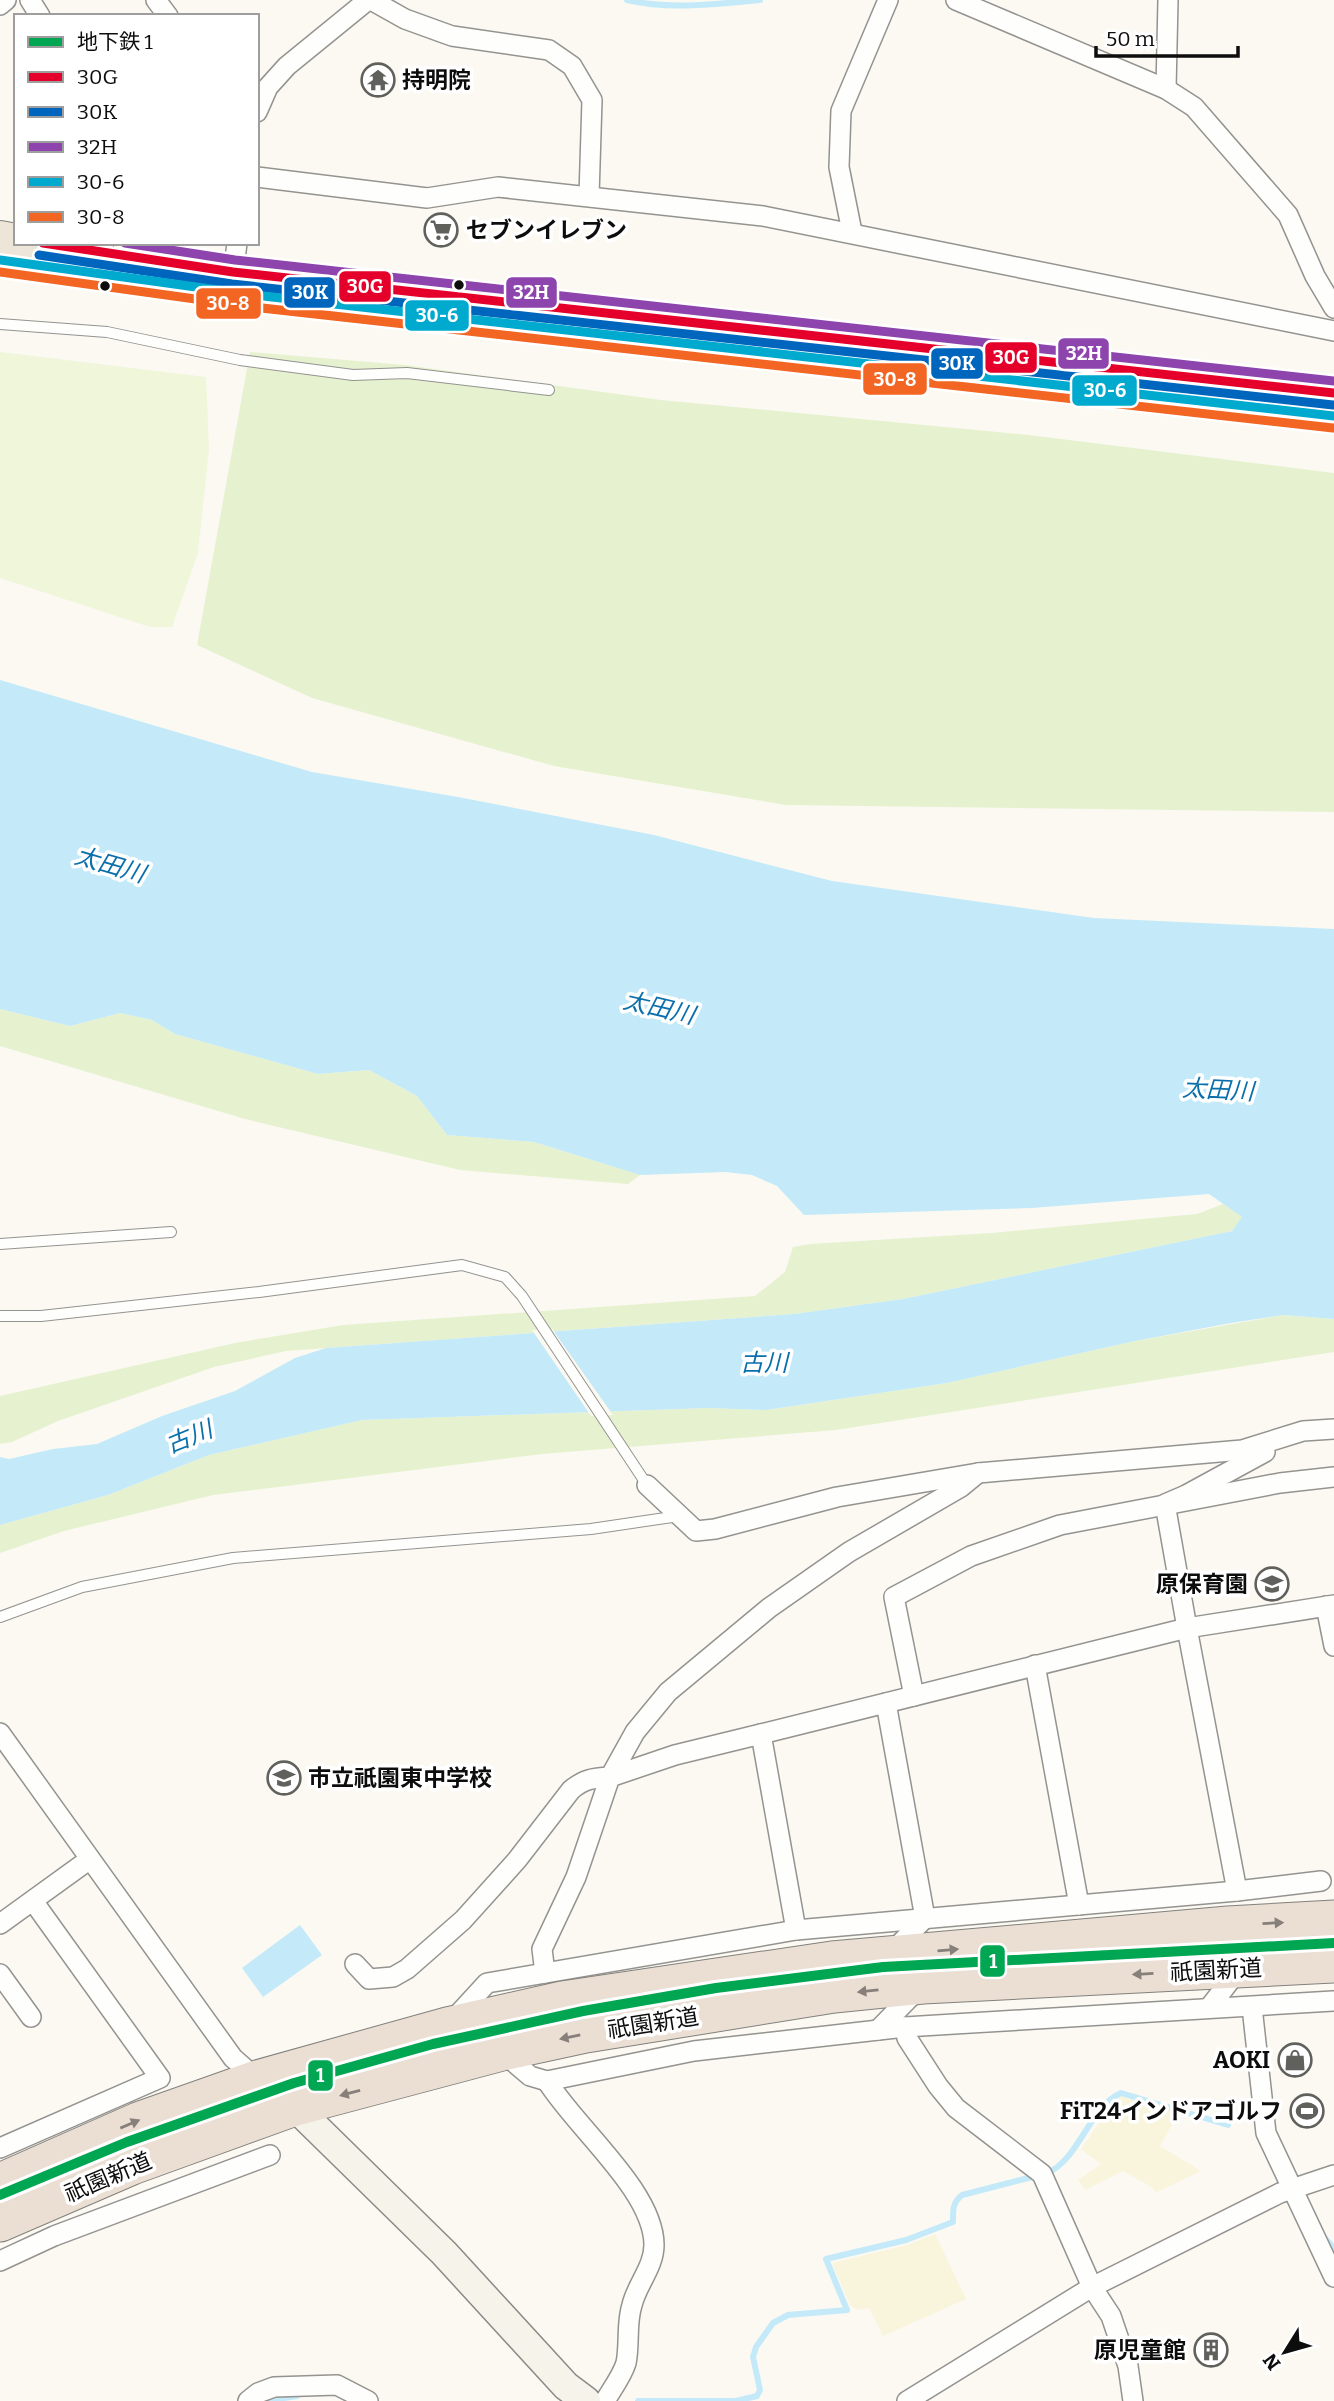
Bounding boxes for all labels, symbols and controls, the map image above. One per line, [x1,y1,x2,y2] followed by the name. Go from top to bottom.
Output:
[14,14,259,245] legend
[1096,14,1238,58] scale bar
[1106,26,1155,52] text: 50 m
[77,29,153,55] text: 地下鉄 1
[359,61,397,99] temple icon: 持明院
[77,64,118,90] text: 30G
[402,66,471,94] place label: 持明院
[77,99,117,125] text: 30K
[77,134,117,160] text: 32H
[77,169,124,195] text: 30-6
[77,204,125,230] text: 30-8
[422,211,460,249] supermarket icon: セブンイレブン
[466,216,627,244] place label: セブンイレブン
[338,270,392,303] line badge: 30G
[347,275,384,298] text: 30G
[283,276,336,309] line badge: 30K
[505,276,558,309] line badge: 32H
[452,278,466,292] unlabelled marker
[98,279,112,293] unlabelled marker
[292,281,329,304] text: 30K
[513,281,549,304] text: 32H
[195,287,262,320] line badge: 30-8
[207,292,249,315] text: 30-8
[404,299,470,332] line badge: 30-6
[416,304,458,327] text: 30-6
[1057,337,1110,370] line badge: 32H
[984,341,1038,374] line badge: 30G
[1066,342,1102,365] text: 32H
[993,346,1030,369] text: 30G
[930,347,984,380] line badge: 30K
[939,352,976,375] text: 30K
[862,362,928,396] line badge: 30-8
[874,368,916,391] text: 30-8
[1071,374,1138,407] line badge: 30-6
[1084,379,1126,402] text: 30-6
[72,842,151,889] water label: 太田川
[621,986,700,1030] water label: 太田川
[1181,1074,1258,1106] water label: 太田川
[740,1349,791,1377] water label: 古川
[162,1414,219,1459] water label: 古川
[1253,1565,1291,1603] school or university icon: 原保育園
[1156,1570,1248,1598] place label: 原保育園
[265,1759,303,1797] school or university icon: 市立祇園東中学校
[308,1764,492,1792] place label: 市立祇園東中学校
[1262,1917,1284,1928] one-way arrow
[937,1944,959,1955] one-way arrow
[979,1944,1006,1978] line badge: 1
[989,1950,998,1973] text: 1
[1169,1954,1263,1986] street label: 祇園新道
[1132,1968,1154,1979] one-way arrow
[856,1986,878,1997] one-way arrow
[605,2002,701,2044] street label: 祇園新道
[559,2032,581,2043] one-way arrow
[1276,2041,1314,2079] shop icon: AOKI
[1213,2046,1270,2074] place label: AOKI
[307,2059,334,2092] line badge: 1
[316,2064,325,2087] text: 1
[338,2088,360,2099] one-way arrow
[1288,2092,1326,2130] sports icon: FiT24インドアゴルフ
[1060,2097,1282,2125] place label: FiT24インドアゴルフ
[119,2119,140,2130] one-way arrow
[60,2146,156,2208] street label: 祇園新道
[1250,2317,1320,2387] north arrow
[1192,2331,1230,2369] building icon: 原児童館
[1094,2336,1186,2364] place label: 原児童館
[1258,2349,1285,2375] text: N

